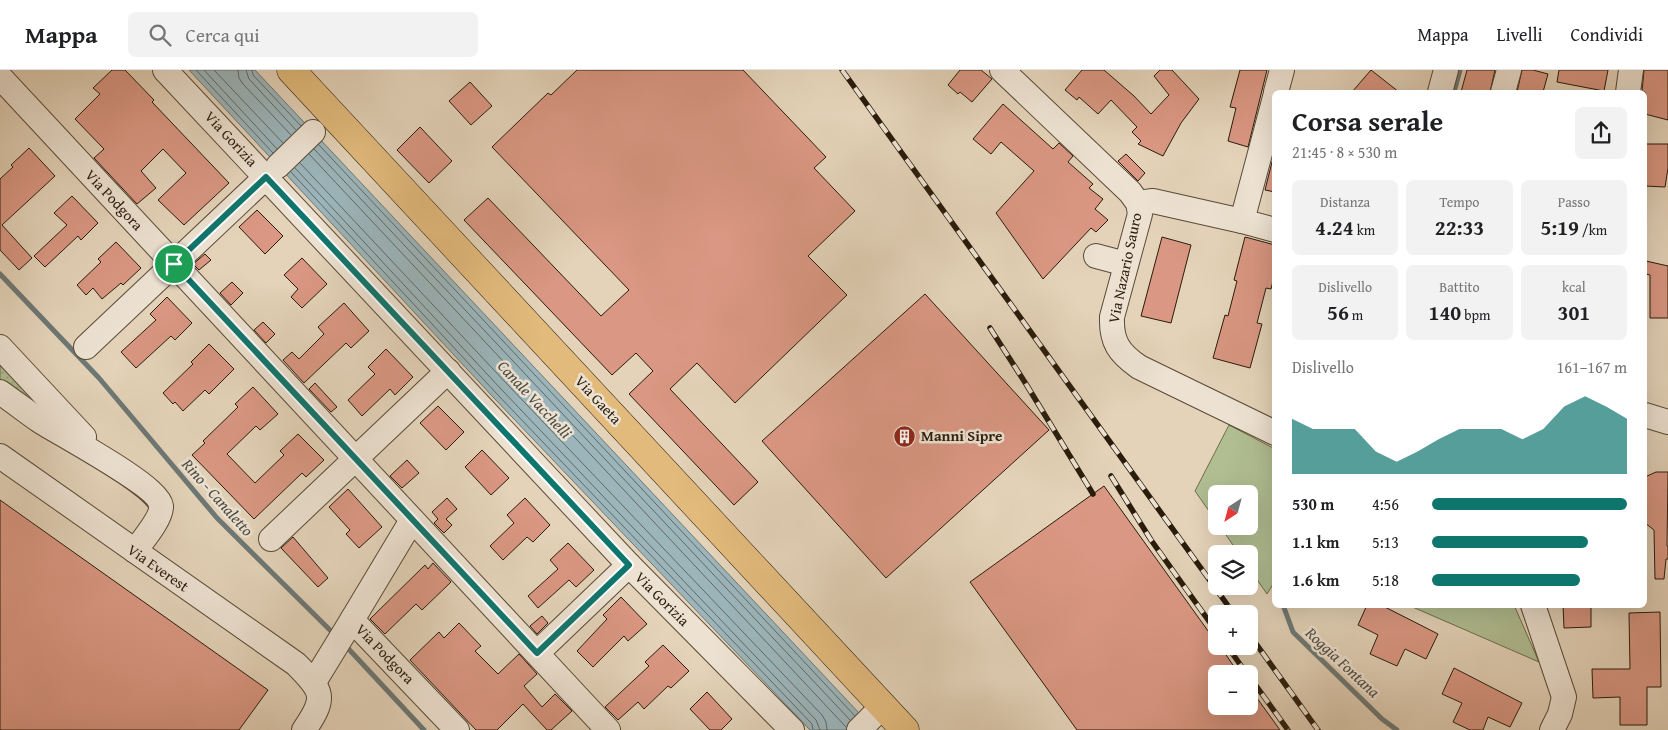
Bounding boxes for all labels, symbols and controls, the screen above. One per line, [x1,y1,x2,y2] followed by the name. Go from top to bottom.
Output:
[128,12,478,57] search box
[25,17,98,52] text: Mappa
[146,21,174,49] icon: search
[186,21,260,49] text: Cerca qui
[1417,21,1469,48] text: Mappa
[1497,21,1543,48] text: Livelli
[1571,21,1643,48] text: Condividi
[1292,100,1443,141] text: Corsa serale
[200,106,263,171] street label: Via Gorizia
[1575,107,1627,159] button: share
[1292,140,1397,164] text: 21:45 · 8 × 530 m
[81,165,148,235] street label: Via Podgora
[1320,192,1370,212] text: Distanza
[1439,192,1480,212] text: Tempo
[1558,192,1590,212] text: Passo
[1103,210,1147,325] street label: Via Nazario Sauro
[1315,212,1354,243] text: 4.24
[1435,212,1484,243] text: 22:33
[1540,212,1579,243] text: 5:19
[1354,220,1375,240] text: km
[1579,220,1607,240] text: /km
[153,243,195,285] pin
[160,250,188,278] icon: arrive
[1318,277,1372,297] text: Dislivello
[1439,277,1480,297] text: Battito
[1562,277,1586,297] text: kcal
[1327,297,1349,328] text: 56
[1429,297,1461,328] text: 140
[1558,297,1590,328] text: 301
[1349,305,1363,325] text: m
[1461,305,1490,325] text: bpm
[492,354,578,444] water label: Canale Vacchelli
[1292,355,1354,379] text: Dislivello
[1557,355,1627,379] text: 161–167 m
[570,371,626,429] street label: Via Gaeta
[893,424,917,448] building icon: Manni Sipre
[921,425,1002,446] place label: Manni Sipre
[176,452,260,541] water label: Rino - Canaletto
[1208,485,1258,535] north arrow
[1208,485,1258,715] map controls
[1292,492,1334,516] text: 530 m
[1372,492,1399,516] text: 4:56
[1292,530,1339,554] text: 1.1 km
[1372,530,1399,554] text: 5:13
[123,539,194,597] street label: Via Everest
[1208,545,1258,595] button: layers
[630,567,694,631] street label: Via Gorizia
[1292,568,1339,592] text: 1.6 km
[1372,568,1399,592] text: 5:18
[1208,605,1258,655] button: +
[351,619,419,688] street label: Via Podgora
[1300,620,1386,703] water label: Roggia Fontana
[1208,665,1258,715] button: −

